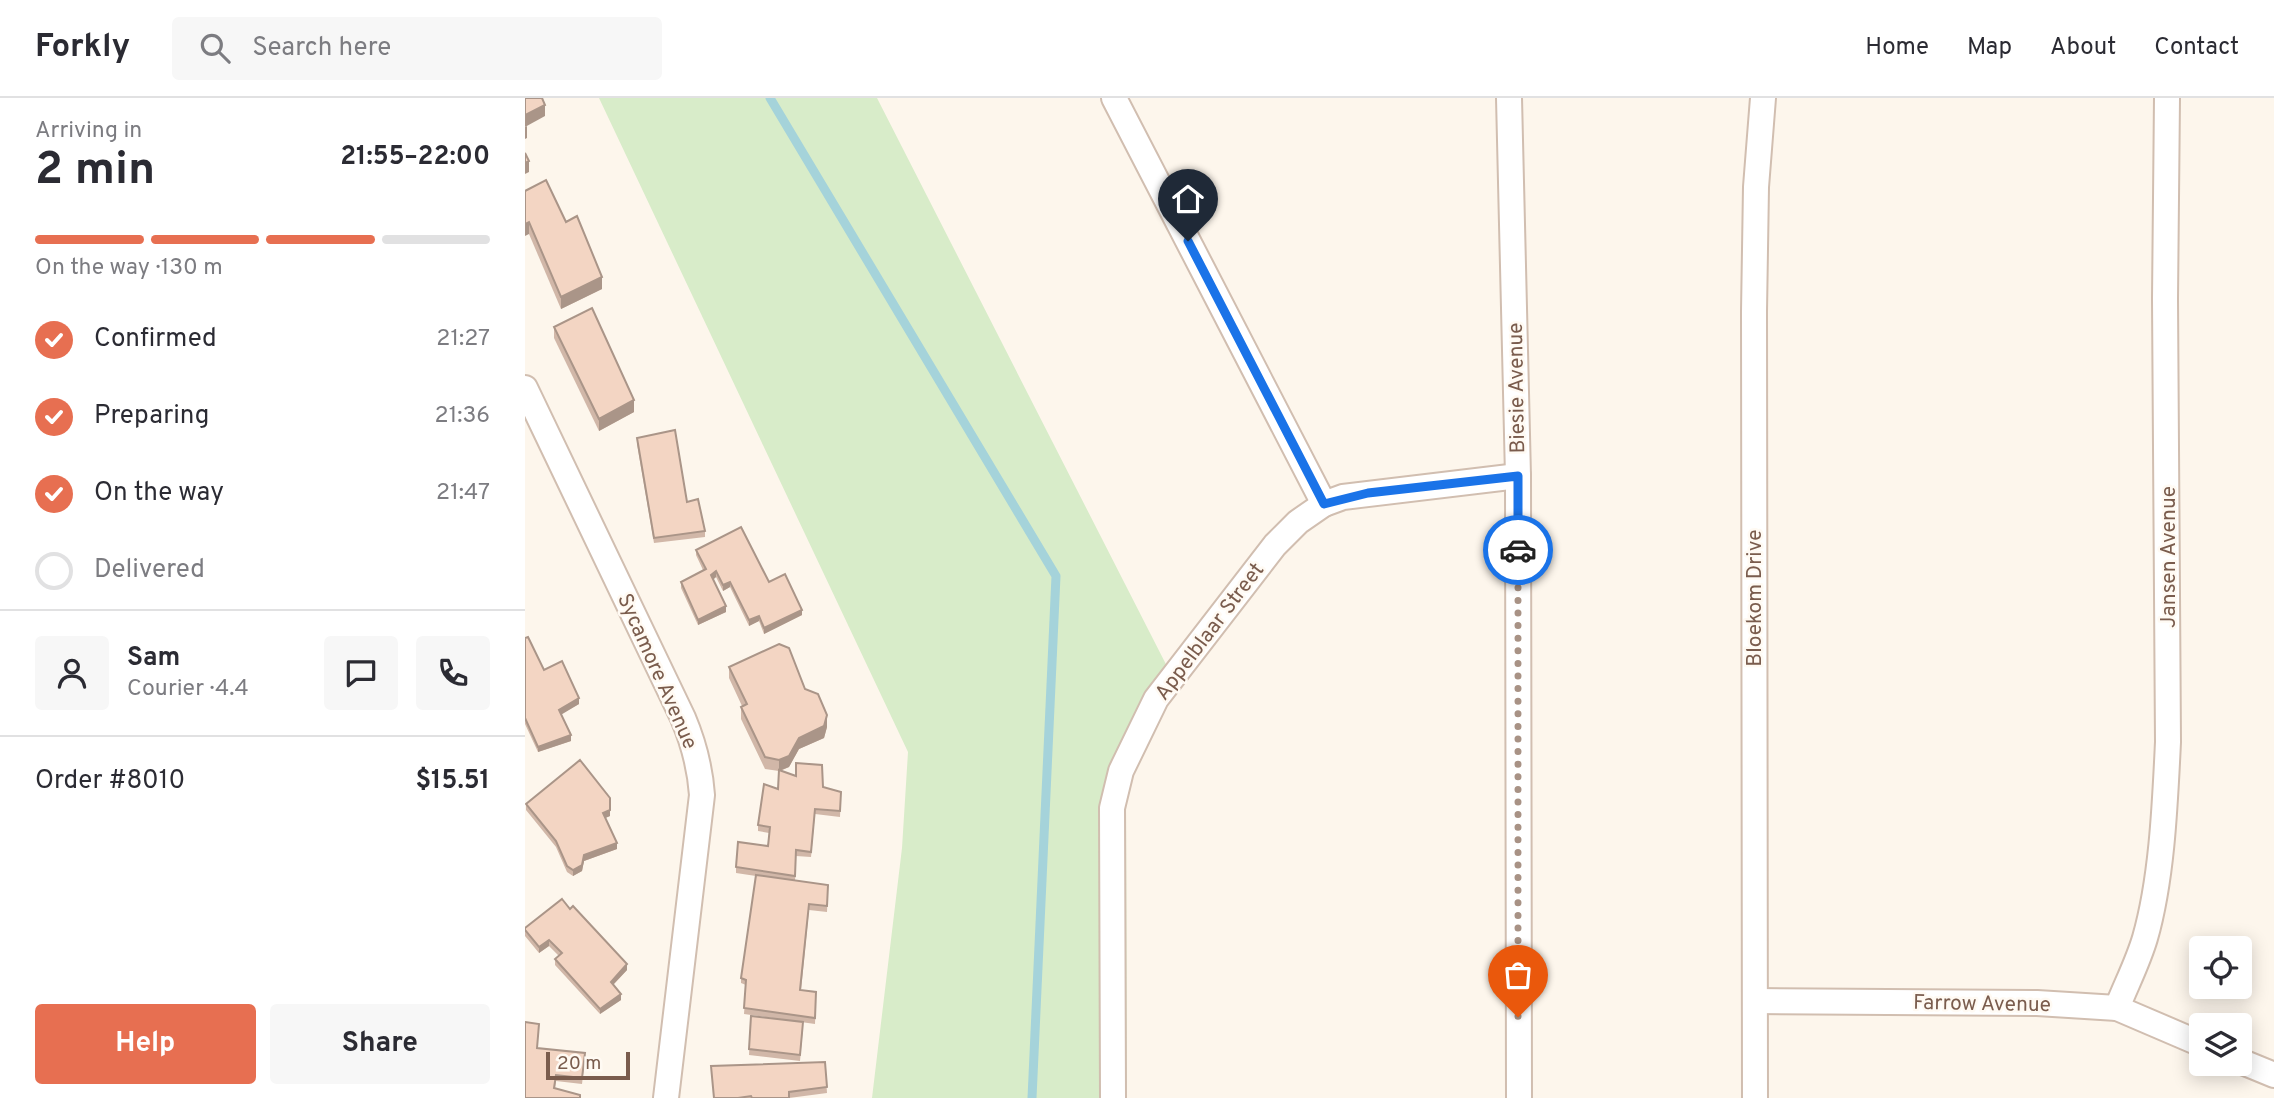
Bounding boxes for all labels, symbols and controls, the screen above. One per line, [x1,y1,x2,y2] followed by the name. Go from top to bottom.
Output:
[172,17,662,80] search box
[35,27,130,69] text: Forkly
[196,29,234,67] icon: search
[252,32,391,65] text: Search here
[1865,33,1929,63] text: Home
[1967,33,2012,63] text: Map
[2050,33,2116,63] text: About
[2154,33,2239,63] text: Contact
[35,117,142,146] text: Arriving in
[340,141,490,174] text: 21:55–22:00
[35,142,155,201] text: 2 min
[1158,169,1218,241] pin
[1169,180,1207,218] icon: home
[35,254,223,283] text: On the way · 130 m
[35,321,73,359] icon: check
[1503,322,1532,454] street label: Biesie Avenue
[94,323,217,356] text: Confirmed
[436,325,490,354] text: 21:27
[35,398,73,436] icon: check
[94,400,209,433] text: Preparing
[435,402,490,431] text: 21:36
[35,475,73,513] icon: check
[94,477,224,510] text: On the way
[436,479,490,508] text: 21:47
[2156,486,2183,628] street label: Jansen Avenue
[1483,515,1553,585] courier
[1742,529,1769,667] street label: Bloekom Drive
[1499,531,1537,569] icon: car
[94,554,205,587] text: Delivered
[1150,558,1271,706] street label: Appelblaar Street
[610,590,703,754] street label: Sycamore Avenue
[35,636,109,710] button: person
[324,636,398,710] button: chat
[416,636,490,710] button: phone
[127,642,180,675] text: Sam
[127,675,249,704] text: Courier · 4.4
[35,765,185,798] text: Order #8010
[415,765,490,798] text: $15.51
[2189,936,2252,1076] map controls
[2189,936,2252,999] button: locate
[1488,945,1548,1017] pin
[1499,956,1537,994] icon: bag
[1913,990,2051,1019] street label: Farrow Avenue
[35,1004,256,1084] button: Help
[270,1004,490,1084] button: Share
[2189,1013,2252,1076] button: layers
[546,1049,630,1081] scale bar
[557,1052,601,1076] text: 20 m

